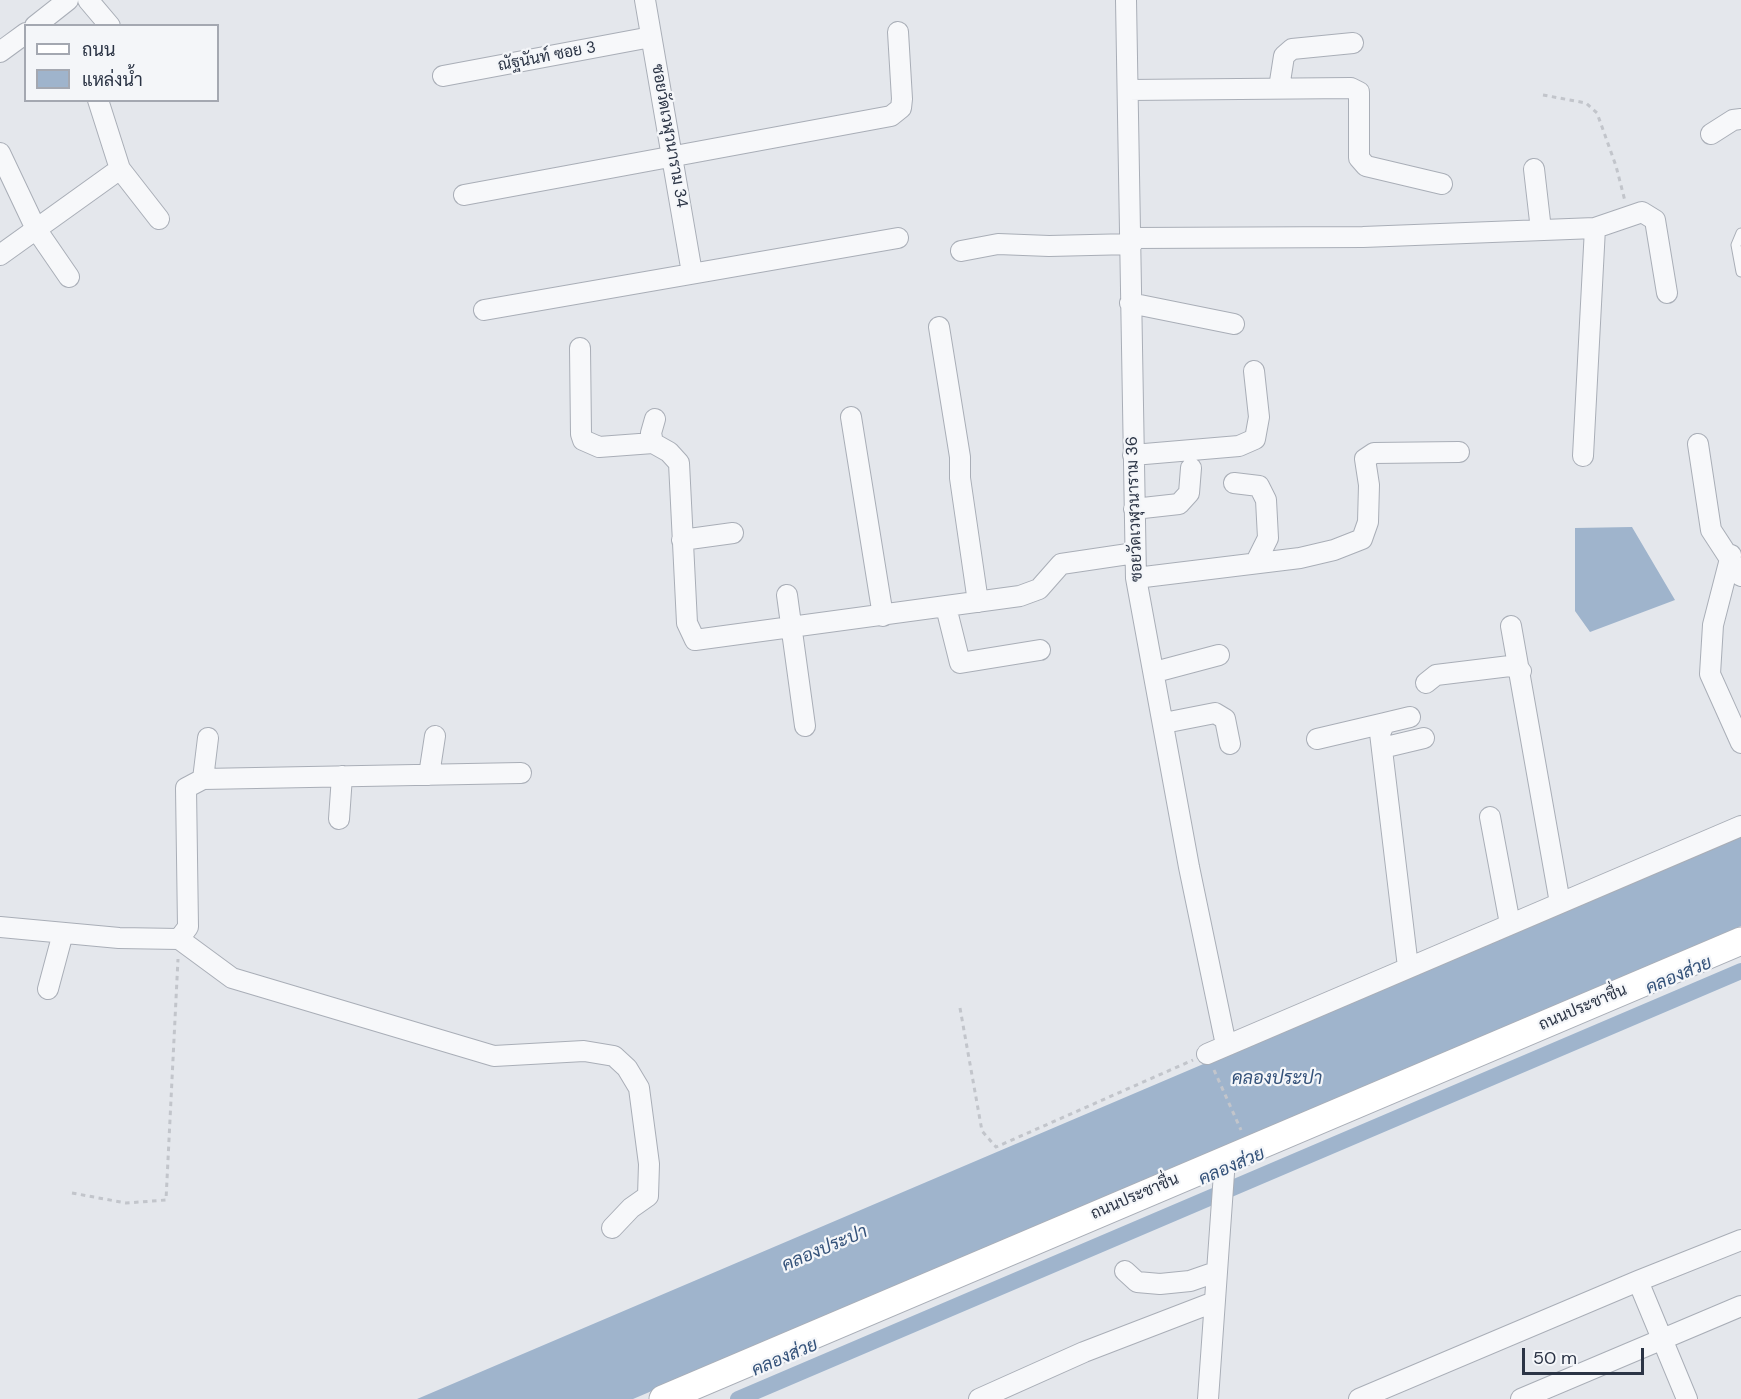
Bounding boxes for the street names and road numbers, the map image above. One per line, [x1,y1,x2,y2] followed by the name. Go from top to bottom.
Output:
[496,38,598,76] street label: ณัฐนันท์ ซอย 3
[647,63,691,209] street label: ซอยวัดเวฬุวนาราม 34
[1123,436,1147,582] street label: ซอยวัดเวฬุวนาราม 36
[1536,981,1630,1035] street label: ถนนประชาชื่น
[1088,1170,1182,1224] street label: ถนนประชาชื่น

